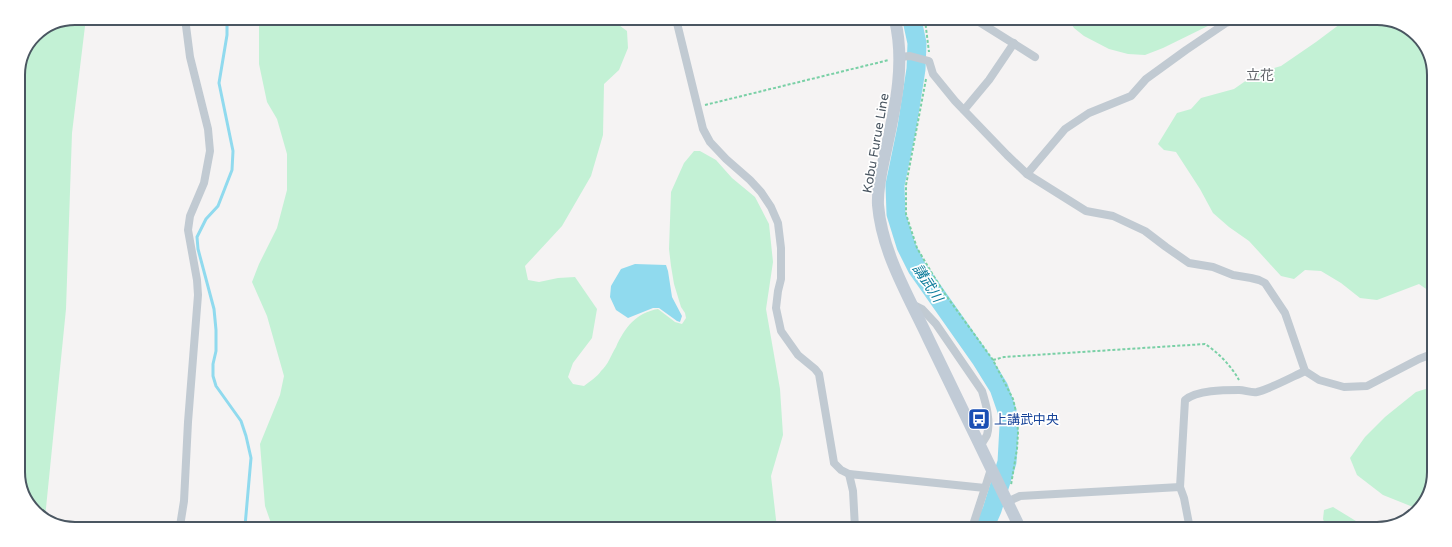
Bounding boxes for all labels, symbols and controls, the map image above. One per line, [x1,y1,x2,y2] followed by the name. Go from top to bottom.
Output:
[1246,67,1274,84] district label: 立花
[859,92,893,194] street label: Kobu Furue Line
[909,261,947,307] water label: 講武川
[966,406,992,432] bus stop icon: 上講武中央
[994,412,1059,428] place label: 上講武中央

